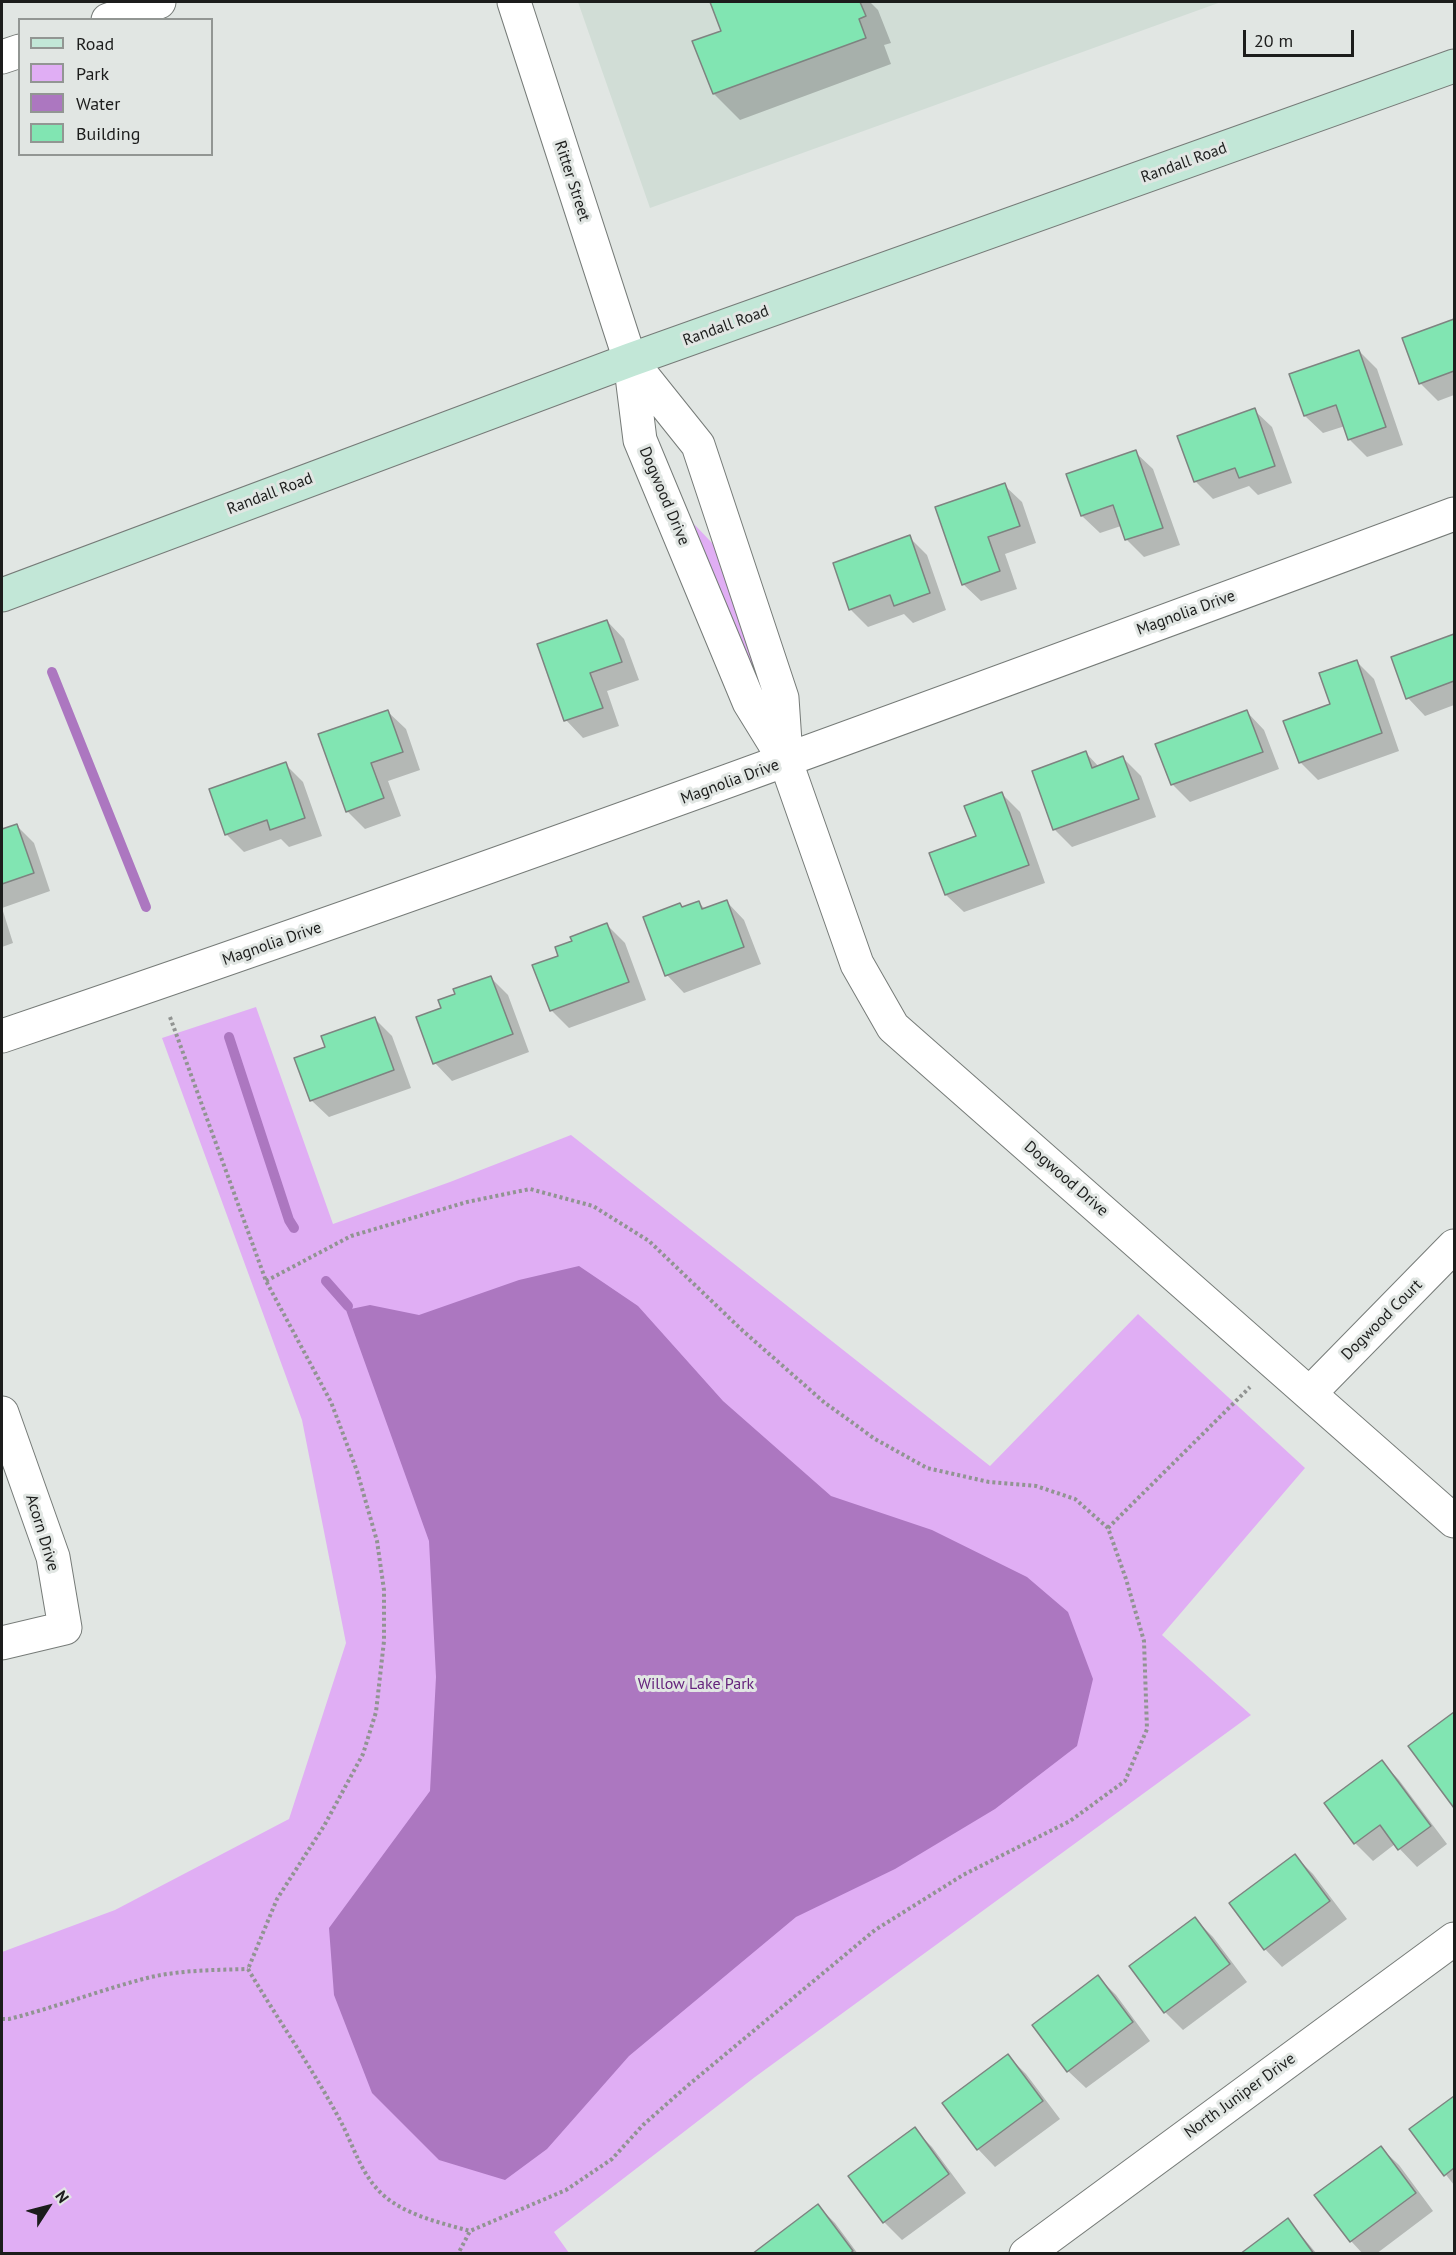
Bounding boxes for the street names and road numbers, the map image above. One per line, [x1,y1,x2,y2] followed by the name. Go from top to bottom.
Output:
[550,138,594,224] street label: Ritter Street
[1138,139,1230,187] street label: Randall Road
[680,302,772,350] street label: Randall Road
[635,444,693,548] street label: Dogwood Drive
[225,469,315,519] street label: Randall Road
[1134,586,1238,640] street label: Magnolia Drive
[678,755,782,809] street label: Magnolia Drive
[220,918,324,970] street label: Magnolia Drive
[1020,1137,1112,1221] street label: Dogwood Drive
[1338,1276,1426,1364] street label: Dogwood Court
[21,1492,63,1574] street label: Acorn Drive
[1181,2049,1299,2143] street label: North Juniper Drive

